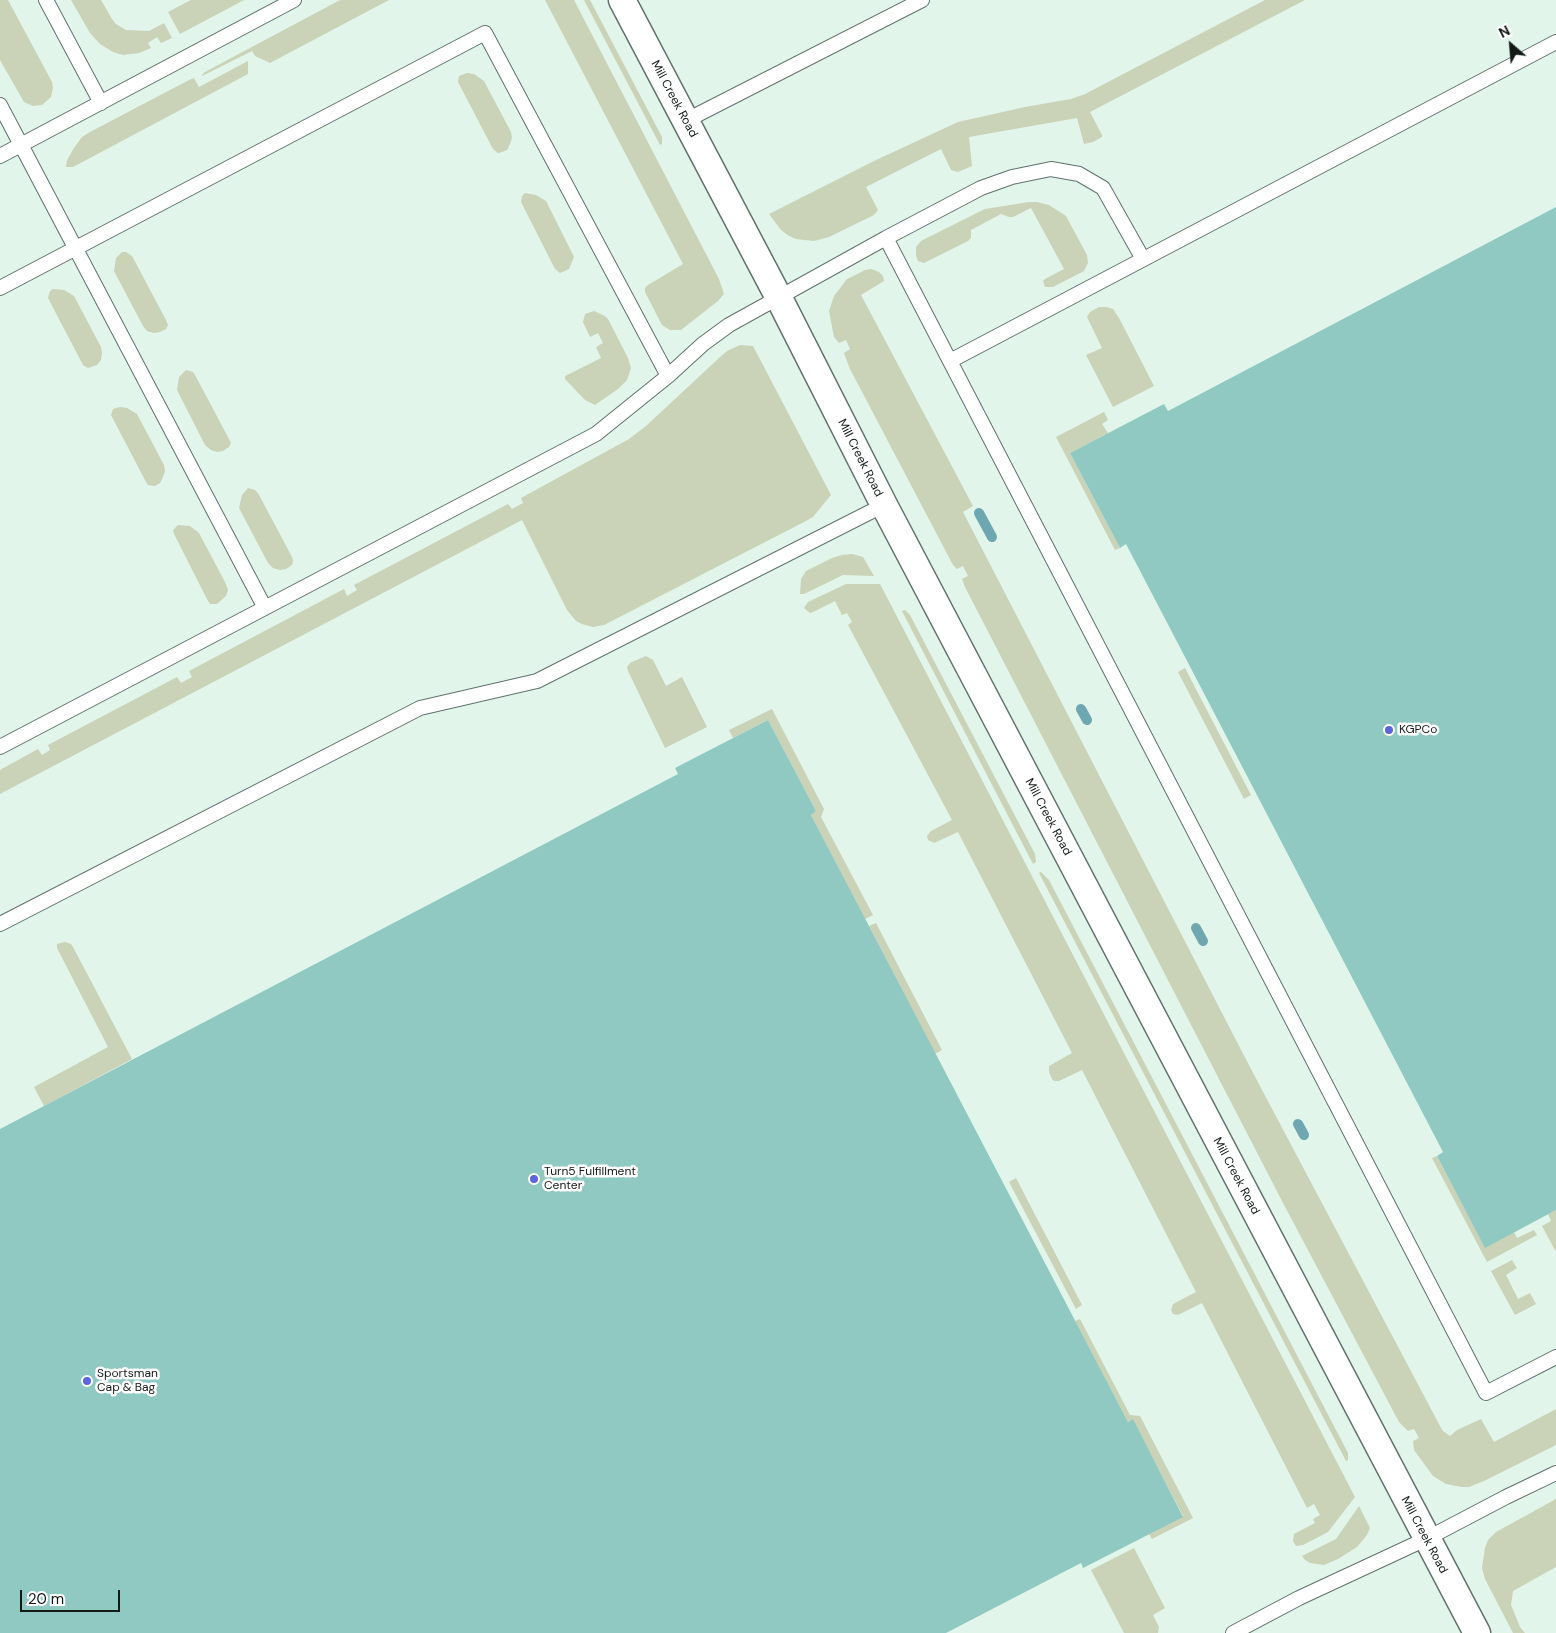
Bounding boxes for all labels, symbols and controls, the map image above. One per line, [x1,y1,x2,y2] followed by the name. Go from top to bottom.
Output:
[1486,20,1536,70] north arrow
[1496,21,1513,42] text: N
[648,58,700,140] street label: Mill Creek Road
[834,417,886,499] street label: Mill Creek Road
[1399,723,1437,737] place label: KGPCo
[1383,724,1395,736] marker: KGPCo
[1022,776,1074,858] street label: Mill Creek Road
[1210,1135,1262,1217] street label: Mill Creek Road
[544,1165,636,1193] place label: Turn5 Fulfillment Center
[528,1173,540,1185] marker: Turn5 Fulfillment Center
[97,1367,158,1395] place label: Sportsman Cap & Bag
[81,1375,93,1387] marker: Sportsman Cap & Bag
[1398,1494,1450,1576] street label: Mill Creek Road
[22,1580,122,1612] scale bar
[28,1589,64,1609] text: 20 m

